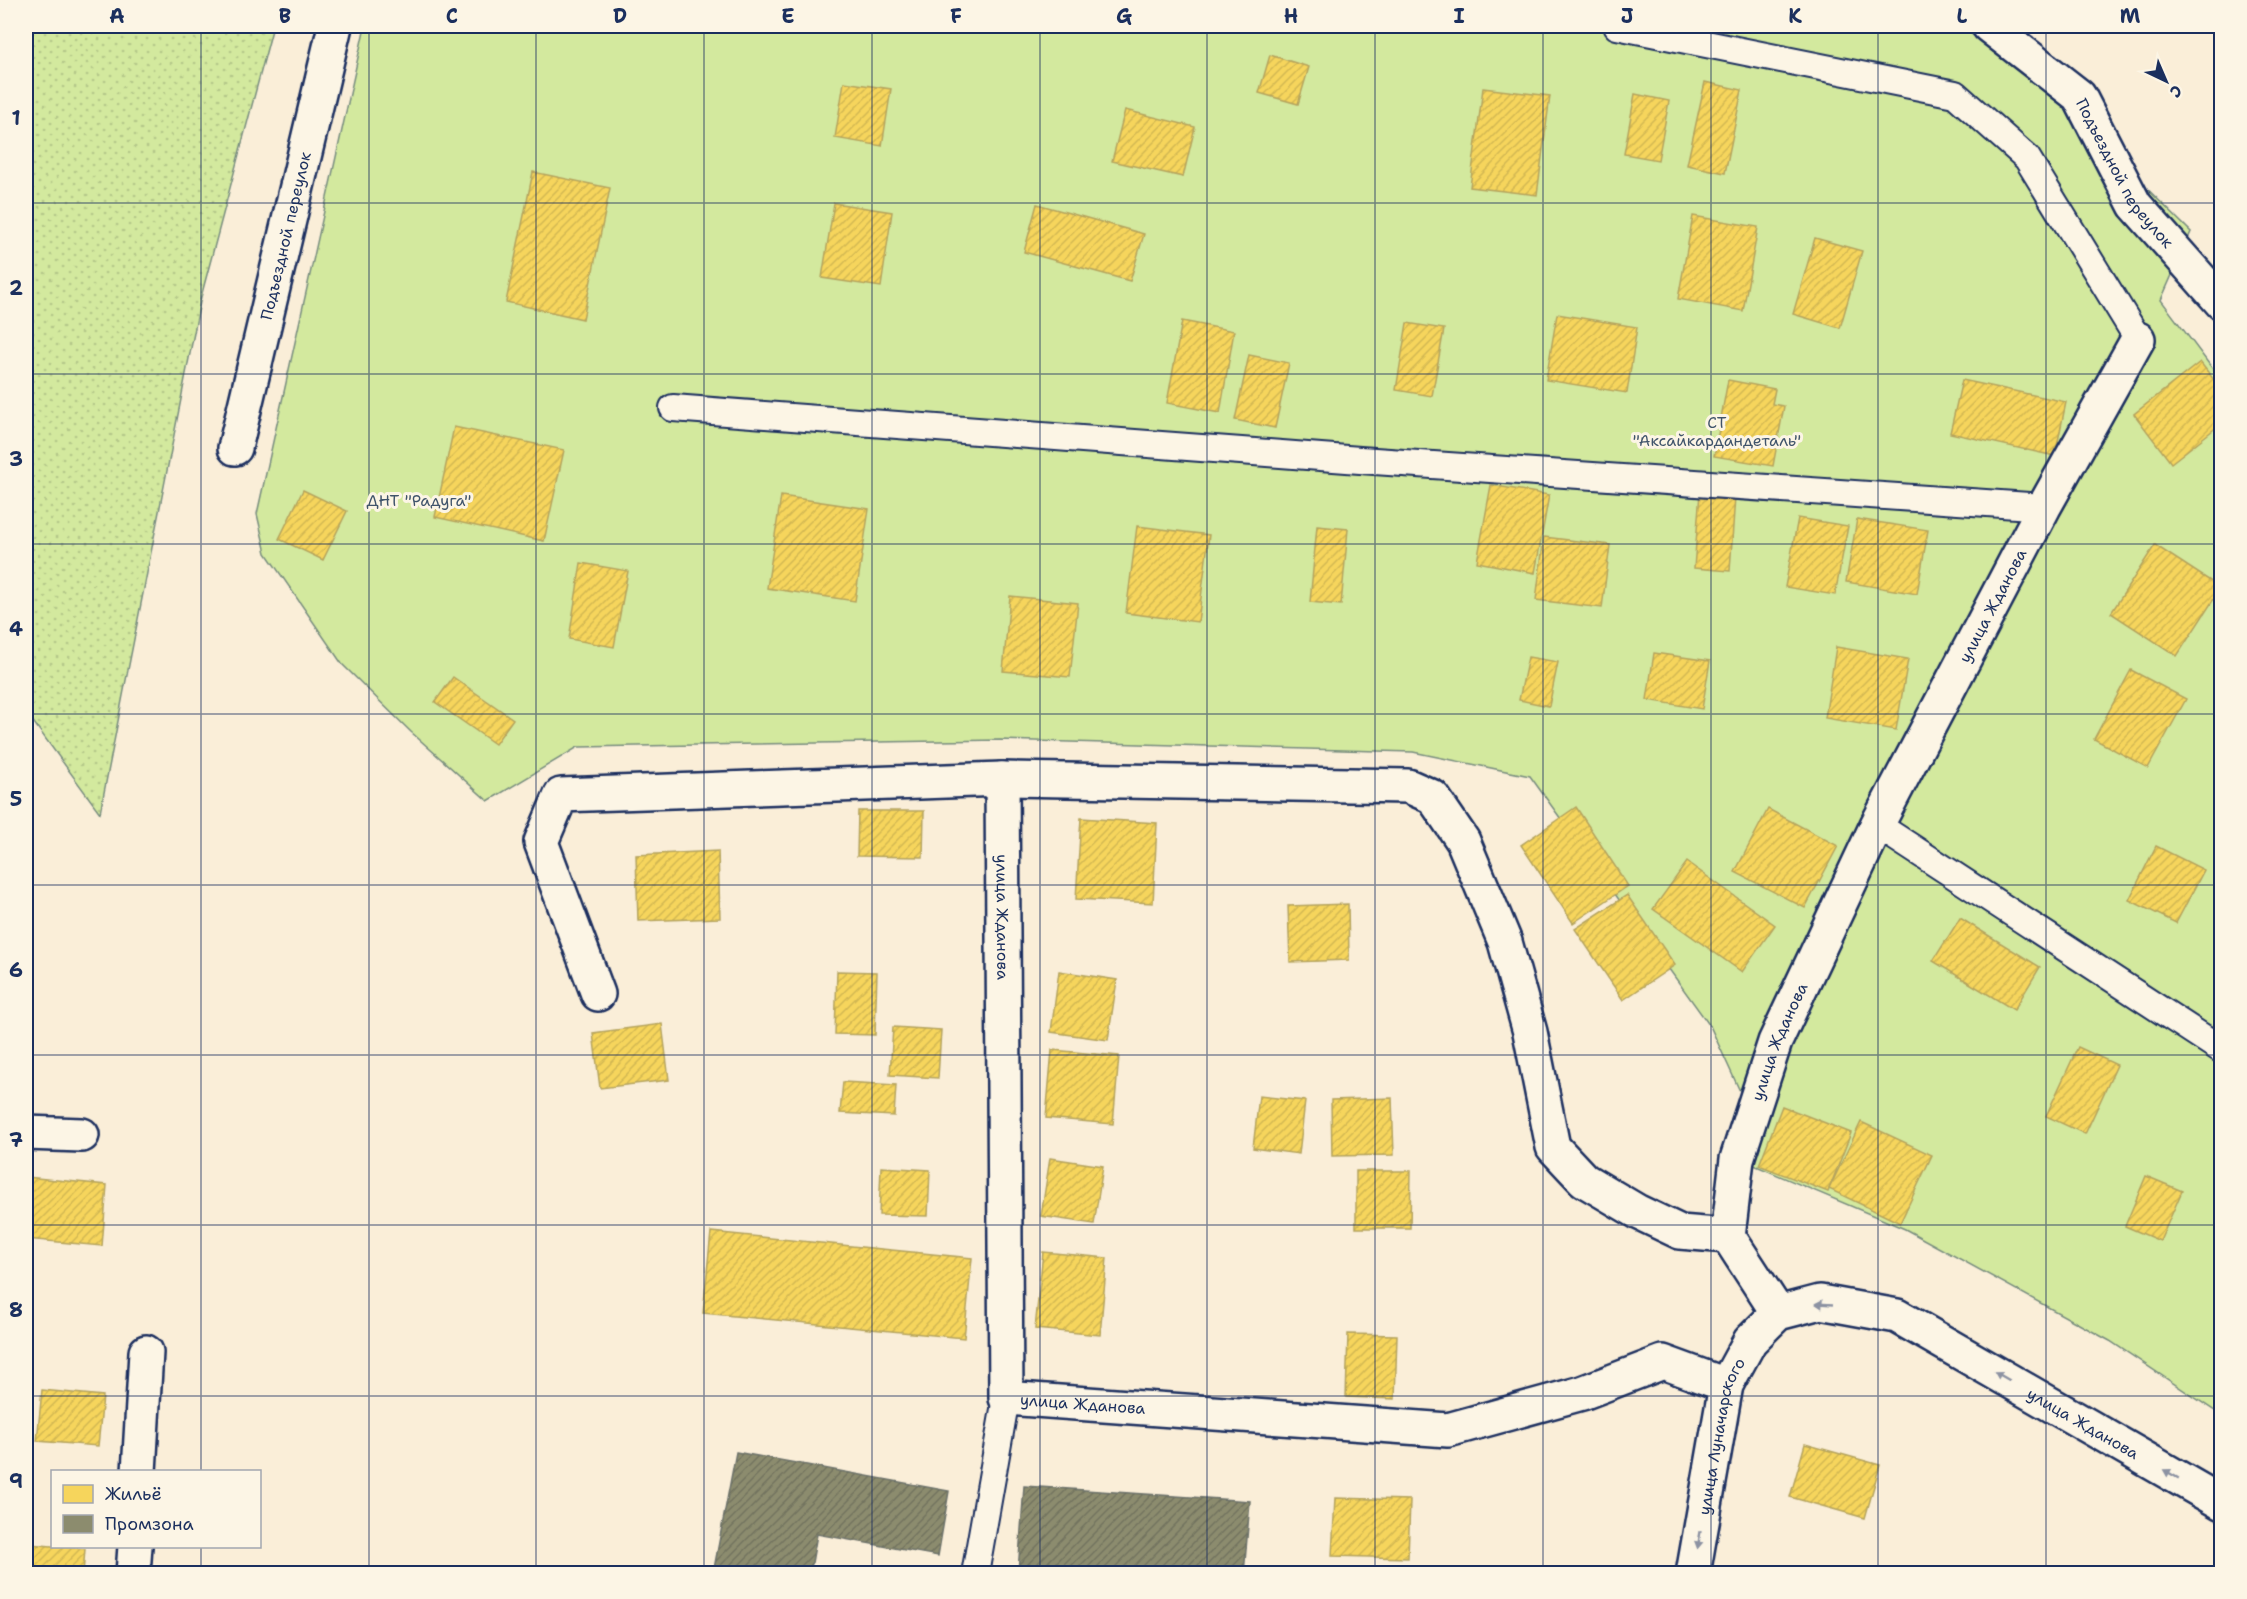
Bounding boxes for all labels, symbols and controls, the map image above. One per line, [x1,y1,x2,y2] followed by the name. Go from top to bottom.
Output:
[109,3,125,29] text: A
[279,3,291,29] text: B
[446,3,458,29] text: C
[613,3,627,29] text: D
[781,3,795,29] text: E
[950,3,962,29] text: F
[1116,3,1132,29] text: G
[1284,3,1298,29] text: H
[1453,3,1465,29] text: I
[1621,3,1634,29] text: J
[1788,3,1802,29] text: K
[1957,3,1968,29] text: L
[2120,3,2141,29] text: M
[2136,51,2196,111] north arrow
[2165,80,2187,103] text: С
[2071,95,2179,252] street label: Подъездной переулок
[11,105,21,131] text: 1
[255,149,315,322] street label: Подъездной переулок
[9,275,23,301] text: 2
[1633,412,1801,451] park label: СТ "Аксайкардандеталь"
[9,446,23,472] text: 3
[367,490,471,511] park label: ДНТ "Радуга"
[1954,545,2031,666] street label: улица Жданова
[9,616,23,642] text: 4
[10,786,22,812] text: 5
[992,854,1014,980] street label: улица Жданова
[9,957,23,983] text: 6
[1746,979,1812,1103] street label: улица Жданова
[9,1127,23,1153] text: 7
[9,1297,23,1323] text: 8
[1815,1299,1834,1308] one-way arrow
[1693,1354,1750,1516] street label: улица Луначарского
[1993,1371,2010,1381] one-way arrow
[2023,1383,2143,1464] street label: улица Жданова
[1019,1389,1146,1419] street label: улица Жданова
[9,1468,23,1494] text: 9
[2163,1468,2179,1479] one-way arrow
[51,1470,261,1548] legend
[105,1482,162,1506] text: Жильё
[105,1512,194,1536] text: Промзона
[1694,1530,1703,1549] one-way arrow

